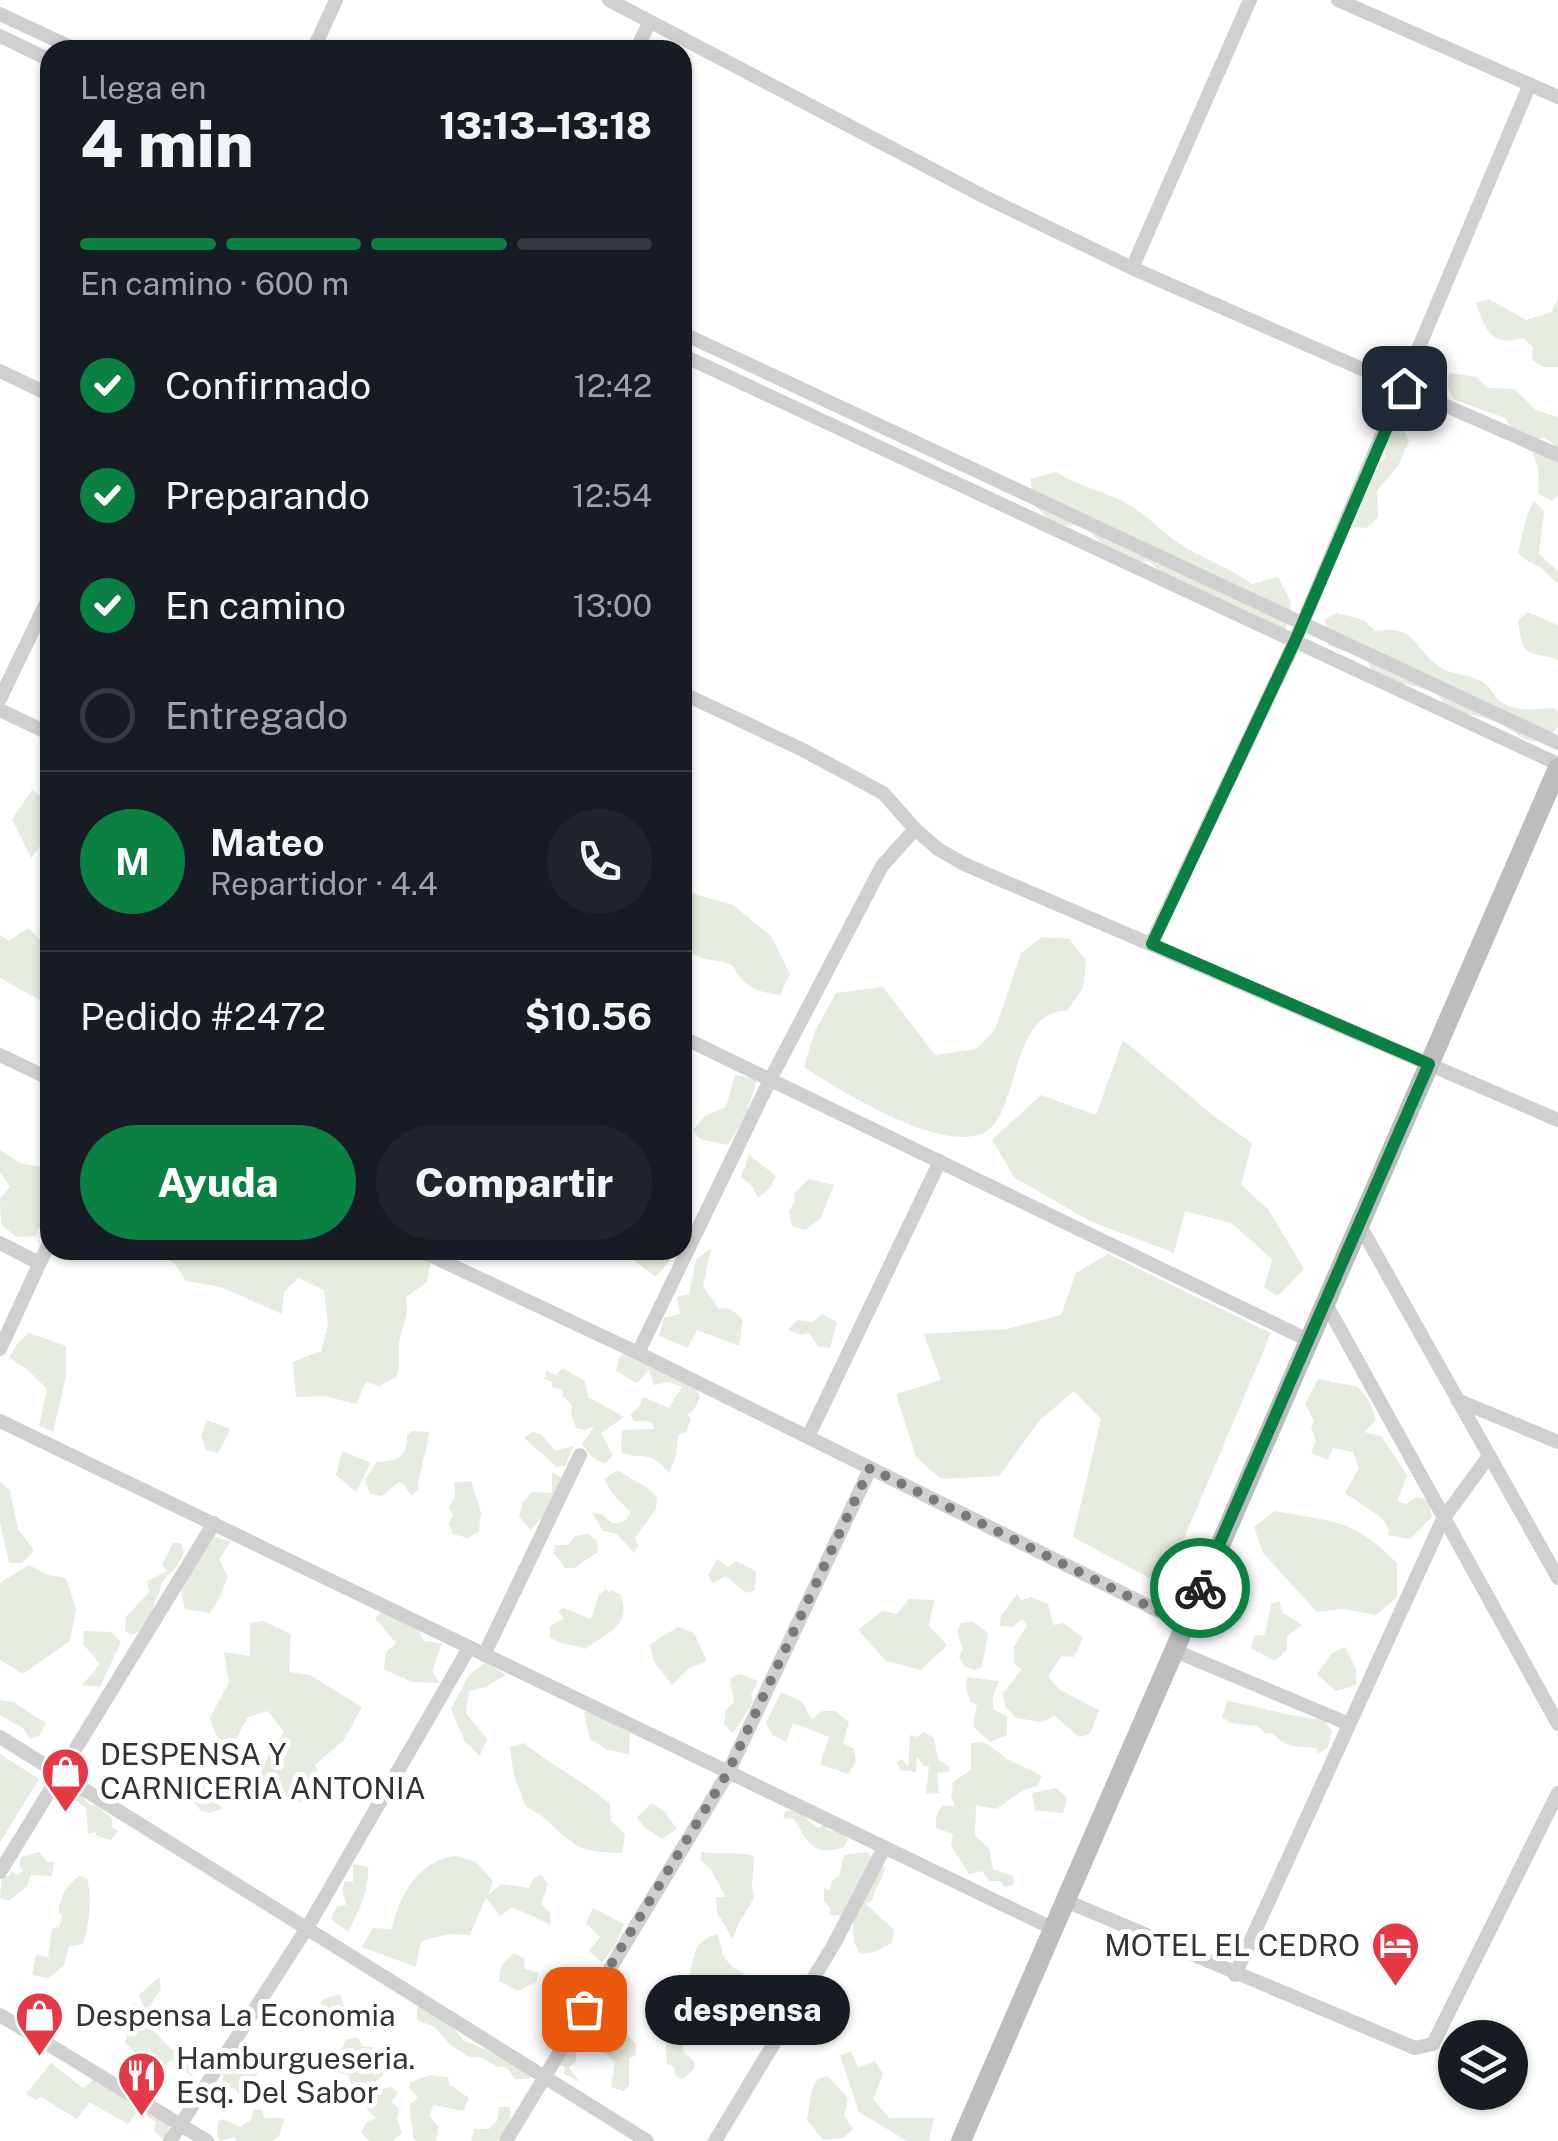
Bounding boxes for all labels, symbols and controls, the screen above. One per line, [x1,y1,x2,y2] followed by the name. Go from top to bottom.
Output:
[80,69,206,106] text: Llega en
[439,103,652,148] text: 13:13–13:18
[80,105,254,182] text: 4 min
[80,265,349,302] text: En camino · 600 m
[1362,346,1447,431] pin
[80,358,135,413] icon: check
[1377,361,1432,416] icon: home
[165,363,371,408] text: Confirmado
[574,367,652,404] text: 12:42
[80,468,135,523] icon: check
[165,473,370,518] text: Preparando
[572,477,652,514] text: 12:54
[80,578,135,633] icon: check
[165,583,346,628] text: En camino
[573,587,652,624] text: 13:00
[165,693,348,738] text: Entregado
[547,809,652,914] button: phone
[210,820,325,865] text: Mateo
[115,839,150,884] text: M
[210,865,438,902] text: Repartidor · 4.4
[80,994,326,1039] text: Pedido #2472
[524,994,652,1039] text: $10.56
[80,1125,356,1240] button: Ayuda
[376,1125,652,1240] button: Compartir
[1150,1538,1250,1638] courier
[1173,1561,1228,1616] icon: bike
[100,1736,426,1806] place label: DESPENSA Y CARNICERIA ANTONIA
[39,1746,91,1814] shop icon: DESPENSA Y CARNICERIA ANTONIA
[1369,1920,1421,1988] hotel icon: MOTEL EL CEDRO
[1104,1927,1360,1963] place label: MOTEL EL CEDRO
[542,1967,627,2052] pin
[644,1974,849,2044] callout: despensa
[557,1982,612,2037] icon: bag
[14,1990,66,2058] shop icon: Despensa La Economia
[673,1991,822,2028] text: despensa
[75,1997,396,2033] place label: Despensa La Economia
[1438,2020,1528,2110] map controls
[1438,2020,1528,2110] button: layers
[176,2040,415,2110] place label: Hamburgueseria. Esq. Del Sabor
[115,2050,167,2118] restaurant icon: Hamburgueseria. Esq. Del Sabor

